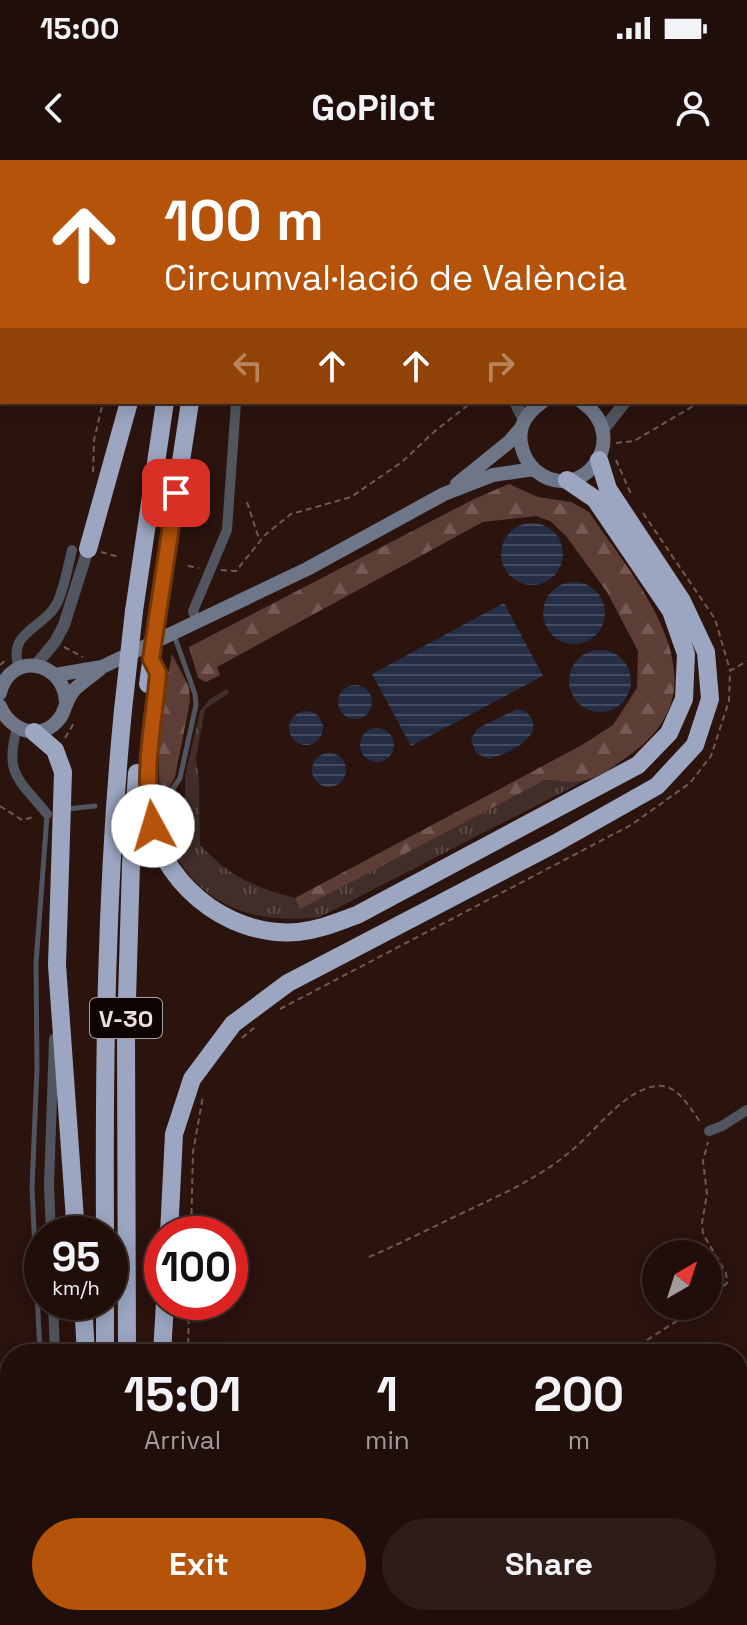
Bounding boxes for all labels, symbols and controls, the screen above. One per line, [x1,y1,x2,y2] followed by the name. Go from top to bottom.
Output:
[40,9,119,48] text: 15:00
[311,85,436,131] text: GoPilot
[32,86,76,130] icon: back
[671,86,715,130] icon: person
[164,185,324,256] text: 100 m
[32,192,136,296] icon: ahead
[164,255,627,301] text: Circumval·lació de València
[226,344,270,388] icon: left
[310,344,354,388] icon: ahead
[394,344,438,388] icon: ahead
[478,344,522,388] icon: right
[142,459,210,527] pin
[154,471,198,515] icon: arrive
[111,784,195,868] position arrow
[90,998,162,1038] road number: V-30
[144,1216,248,1320] speed limit sign: 100
[52,1232,100,1283] text: 95
[642,1240,722,1320] north arrow
[642,1240,722,1320] map controls
[52,1275,100,1301] text: km/h
[124,1364,241,1425] text: 15:01
[377,1364,398,1425] text: 1
[533,1364,624,1425] text: 200
[144,1423,221,1457] text: Arrival
[365,1423,410,1457] text: min
[568,1423,590,1457] text: m
[32,1518,366,1610] button: Exit
[382,1518,716,1610] button: Share

